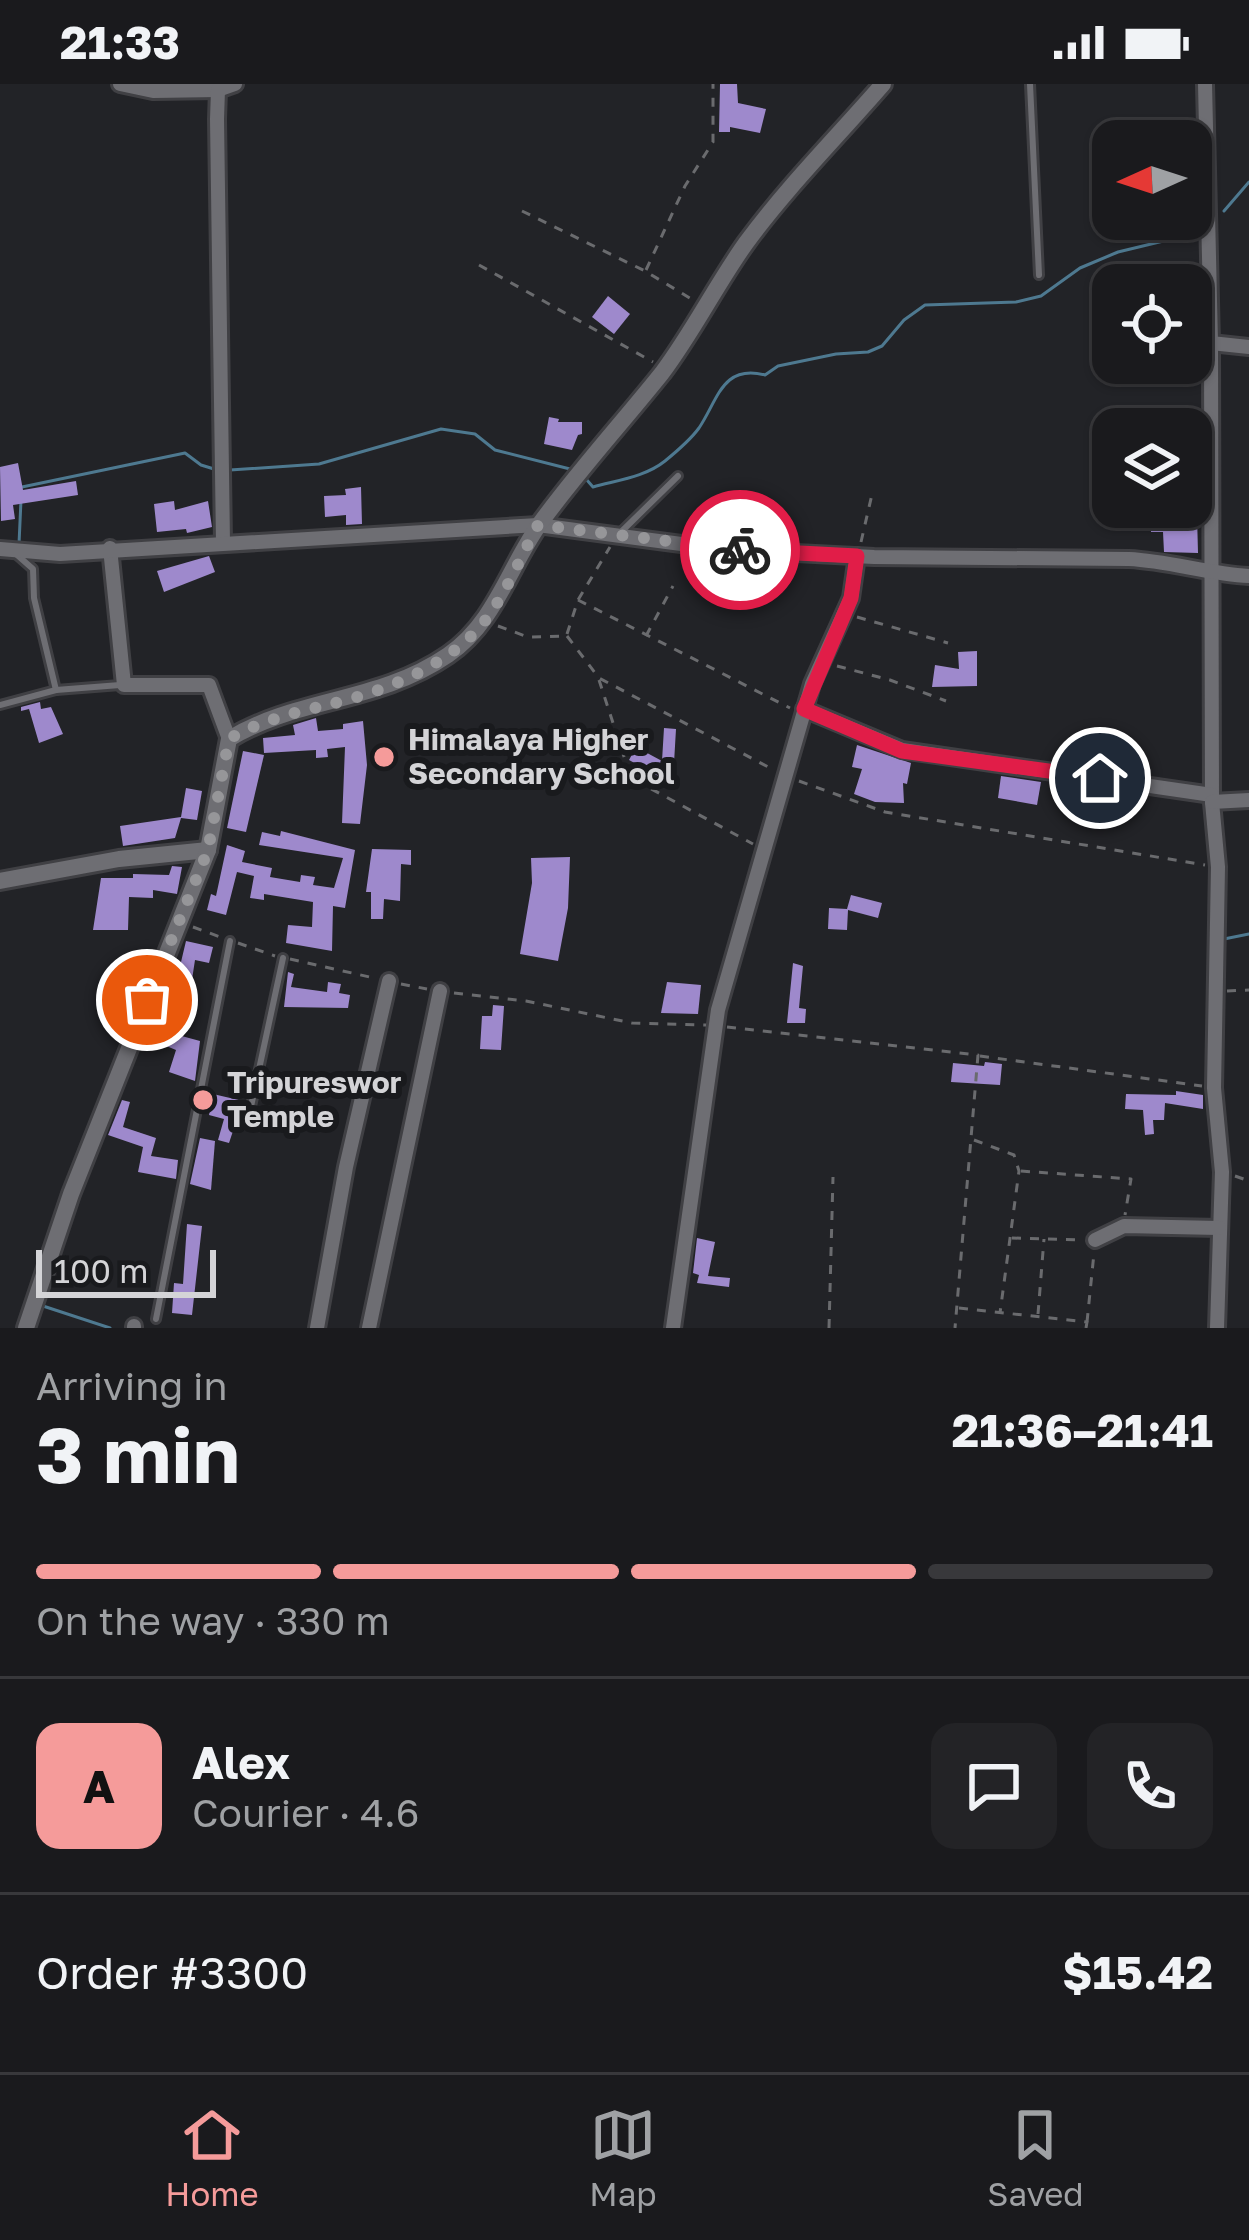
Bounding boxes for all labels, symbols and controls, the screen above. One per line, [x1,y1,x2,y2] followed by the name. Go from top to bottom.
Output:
[60,15,180,69] text: 21:33
[1092,120,1212,240] north arrow
[1092,120,1212,528] map controls
[1092,264,1212,384] button: locate
[1092,408,1212,528] button: layers
[680,490,800,610] courier
[707,517,773,583] icon: bike
[408,721,675,791] place label: Himalaya Higher Secondary School
[1049,727,1151,829] pin
[371,744,397,770] marker: Himalaya Higher Secondary School
[1067,745,1133,811] icon: home
[96,949,198,1051] pin
[114,967,180,1033] icon: bag
[227,1064,402,1134] place label: Tripureswor Temple
[190,1087,216,1113] marker: Tripureswor Temple
[36,1244,216,1297] scale bar
[54,1251,148,1290] text: 100 m
[36,1362,227,1409] text: Arriving in
[952,1403,1213,1457] text: 21:36–21:41
[36,1407,240,1500] text: 3 min
[36,1597,390,1644] text: On the way · 330 m
[931,1723,1057,1849] button: chat
[1087,1723,1213,1849] button: phone
[192,1735,290,1789] text: Alex
[83,1759,115,1813] text: A
[192,1789,419,1836] text: Courier · 4.6
[36,1945,308,1999] text: Order #3300
[1062,1945,1213,1999] text: $15.42
[165,2102,259,2213] tab: Home
[589,2102,657,2213] tab: Map
[987,2102,1084,2213] tab: Saved

